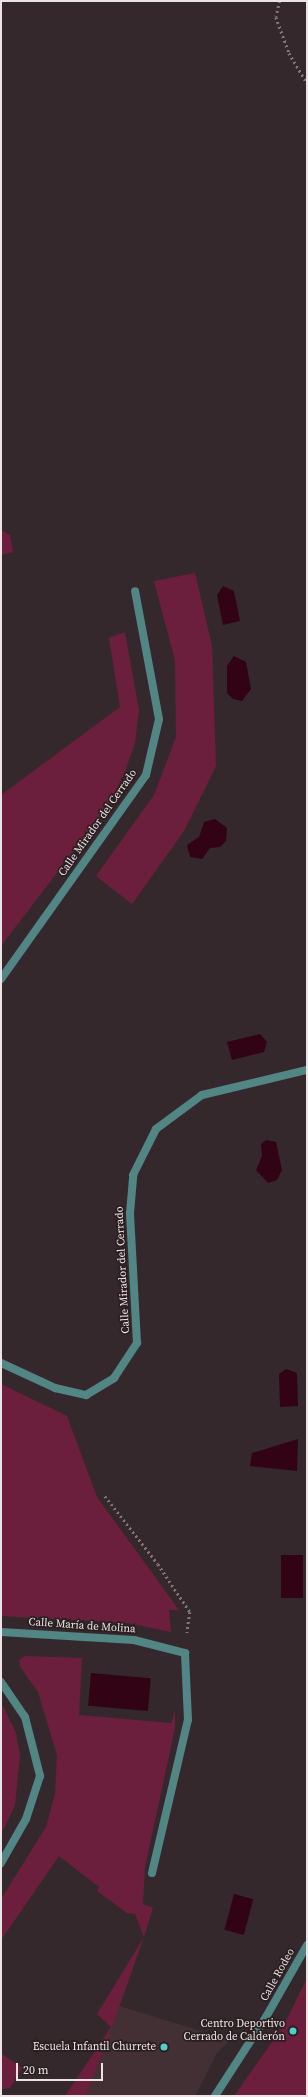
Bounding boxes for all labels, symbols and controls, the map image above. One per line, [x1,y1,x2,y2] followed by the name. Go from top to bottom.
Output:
[56,767,140,879] street label: Calle Mirador del Cerrado
[113,1206,133,1334] street label: Calle Mirador del Cerrado
[28,1616,136,1636] street label: Calle María de Molina
[258,1946,298,2004] street label: Calle Rodeo
[184,2018,285,2044] place label: Centro Deportivo Cerrado de Calderón
[288,2026,298,2036] marker: Centro Deportivo Cerrado de Calderón
[33,2040,156,2054] place label: Escuela Infantil Churrete
[159,2042,169,2052] marker: Escuela Infantil Churrete
[18,2055,105,2081] scale bar
[23,2062,49,2078] text: 20 m

